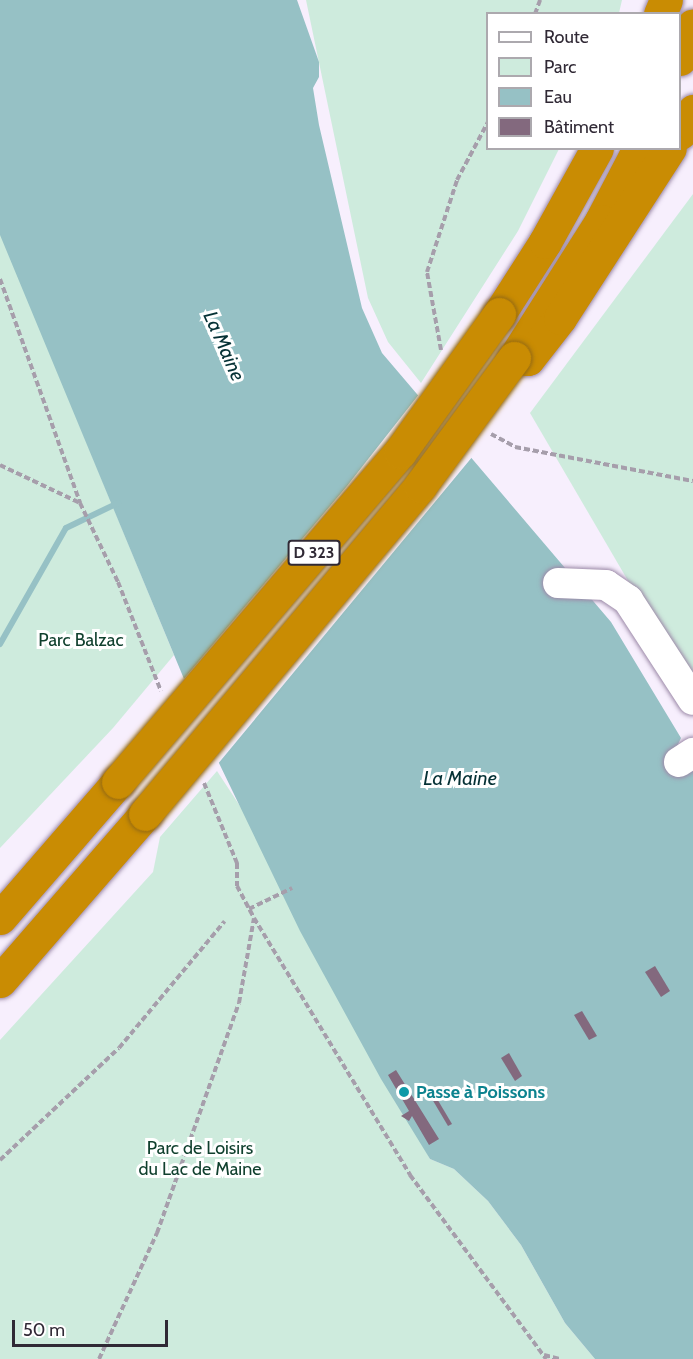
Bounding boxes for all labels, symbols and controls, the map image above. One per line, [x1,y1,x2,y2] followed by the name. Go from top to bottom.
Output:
[486,12,681,150] legend
[544,26,589,48] text: Route
[544,56,576,78] text: Parc
[544,86,572,108] text: Eau
[544,116,614,138] text: Bâtiment
[198,307,250,385] water label: La Maine
[287,540,341,566] road number: D 323
[38,629,124,651] park label: Parc Balzac
[423,766,497,790] water label: La Maine
[416,1081,545,1103] place label: Passe à Poissons
[397,1085,411,1099] marker: Passe à Poissons
[139,1138,261,1180] park label: Parc de Loisirs du Lac de Maine
[15,1308,171,1346] scale bar
[23,1319,65,1341] text: 50 m

